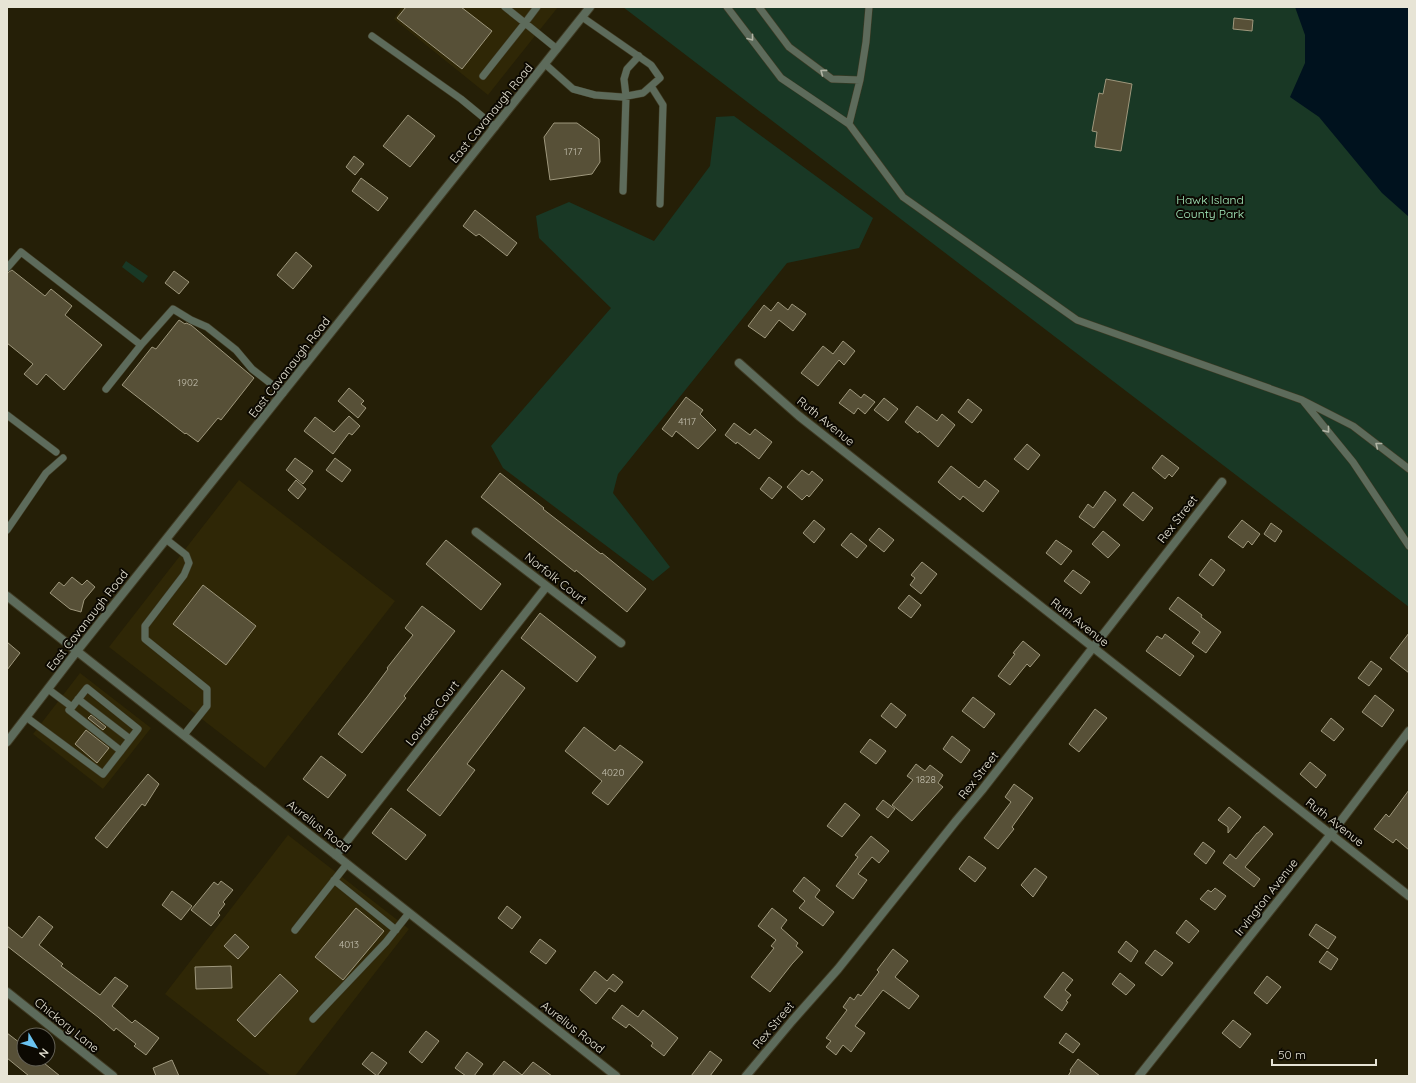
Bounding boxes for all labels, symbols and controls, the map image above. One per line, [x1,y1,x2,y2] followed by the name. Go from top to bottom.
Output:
[746,33,753,40] one-way arrow
[446,60,536,166] street label: East Cavanaugh Road
[821,70,828,77] one-way arrow
[564,145,582,158] house number: 1717
[1176,192,1244,221] park label: Hawk Island County Park
[245,314,333,420] street label: East Cavanaugh Road
[178,376,199,389] house number: 1902
[794,393,858,449] street label: Ruth Avenue
[678,415,696,428] house number: 4117
[1322,426,1329,433] one-way arrow
[1376,443,1383,450] one-way arrow
[1154,492,1200,546] street label: Rex Street
[522,549,590,607] street label: Norfolk Court
[43,567,131,673] street label: East Cavanaugh Road
[1048,595,1112,650] street label: Ruth Avenue
[402,678,462,748] street label: Lourdes Court
[955,748,1001,802] street label: Rex Street
[602,766,624,779] house number: 4020
[916,773,936,786] house number: 1828
[1303,795,1367,850] street label: Ruth Avenue
[284,797,354,855] street label: Aurelius Road
[1231,855,1301,939] street label: Irvington Avenue
[339,938,359,951] house number: 4013
[32,994,103,1056] street label: Chickory Lane
[538,998,608,1056] street label: Aurelius Road
[749,999,797,1051] street label: Rex Street
[16,1027,56,1067] north arrow
[1272,1041,1376,1067] scale bar
[36,1046,52,1061] text: N
[1278,1047,1306,1062] text: 50 m

